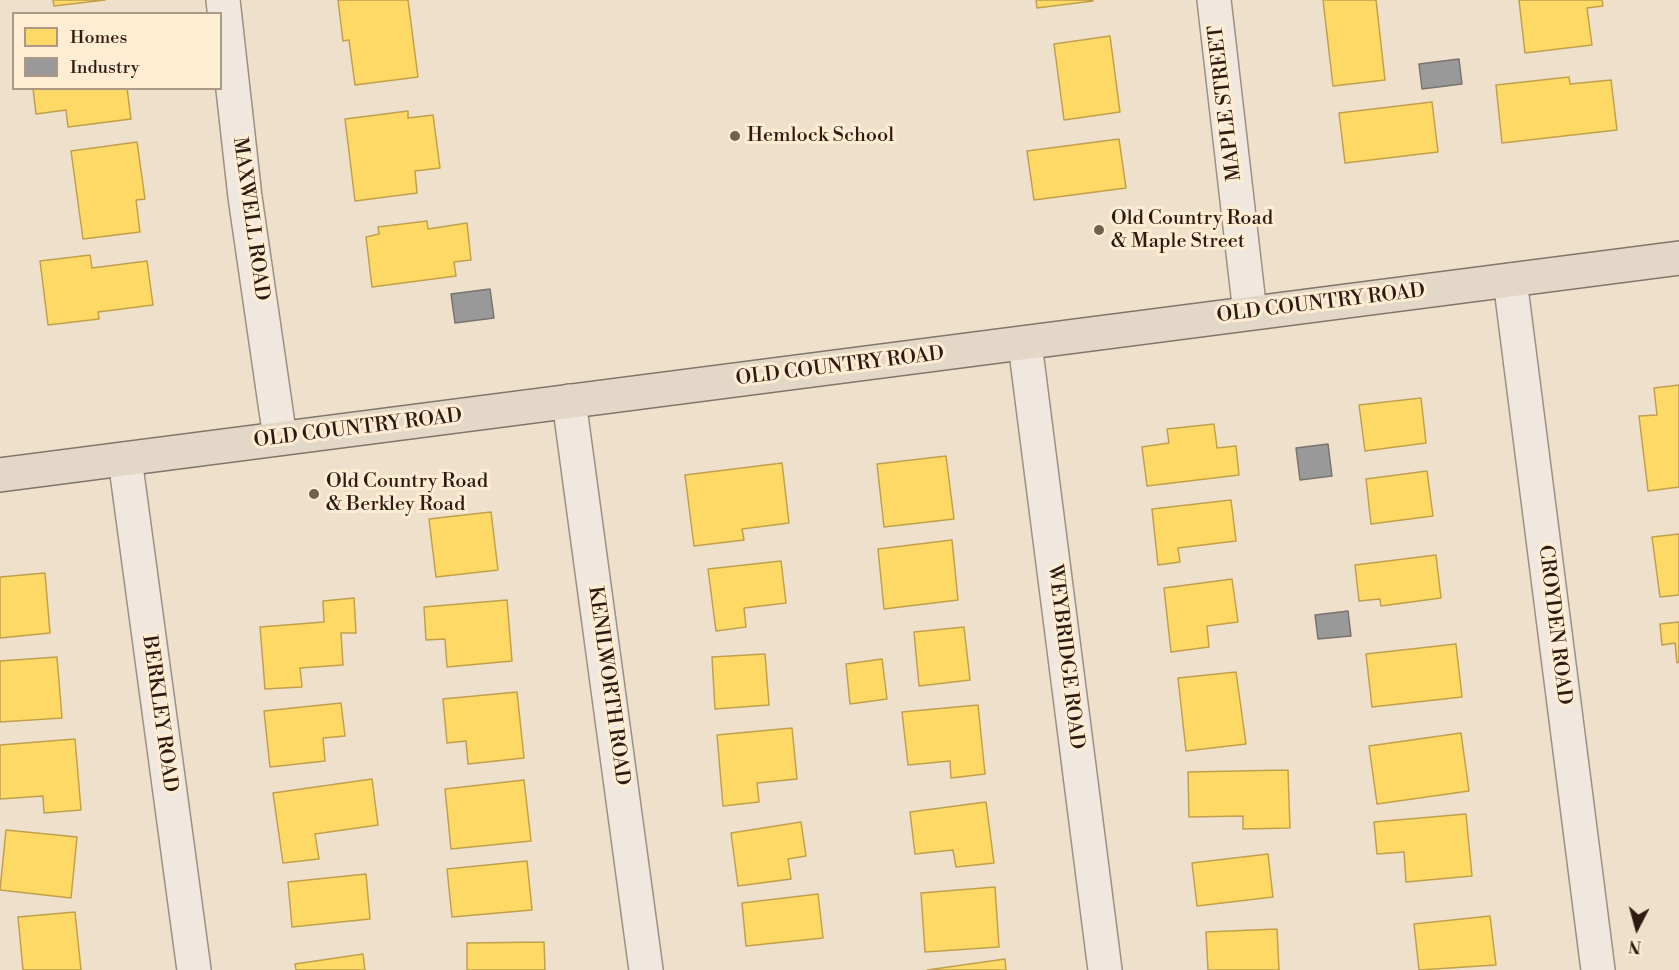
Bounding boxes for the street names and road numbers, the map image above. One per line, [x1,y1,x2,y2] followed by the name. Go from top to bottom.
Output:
[1205,24,1247,182] street label: MAPLE STREET
[227,136,273,302] street label: MAXWELL ROAD
[1215,279,1427,329] street label: OLD COUNTRY ROAD
[734,342,946,392] street label: OLD COUNTRY ROAD
[252,404,464,454] street label: OLD COUNTRY ROAD
[1532,544,1576,706] street label: CROYDEN ROAD
[1042,563,1088,751] street label: WEYBRIDGE ROAD
[582,585,634,787] street label: KENILWORTH ROAD
[136,634,182,794] street label: BERKLEY ROAD

